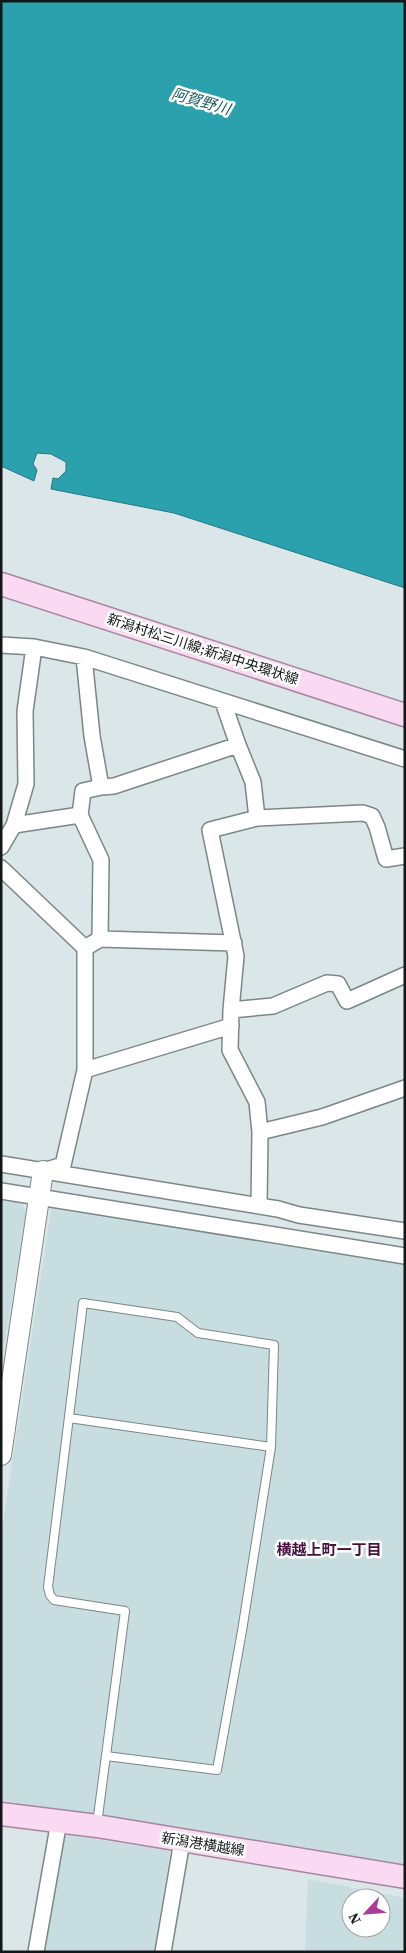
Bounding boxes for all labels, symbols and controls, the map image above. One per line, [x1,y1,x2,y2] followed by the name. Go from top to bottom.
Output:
[169,83,235,120] water label: 阿賀野川
[105,609,301,689] street label: 新潟村松三川線;新潟中央環状線
[276,1539,382,1560] district label: 横越上町一丁目
[160,1828,246,1860] street label: 新潟港横越線
[341,1888,391,1938] north arrow
[343,1910,366,1928] text: N

